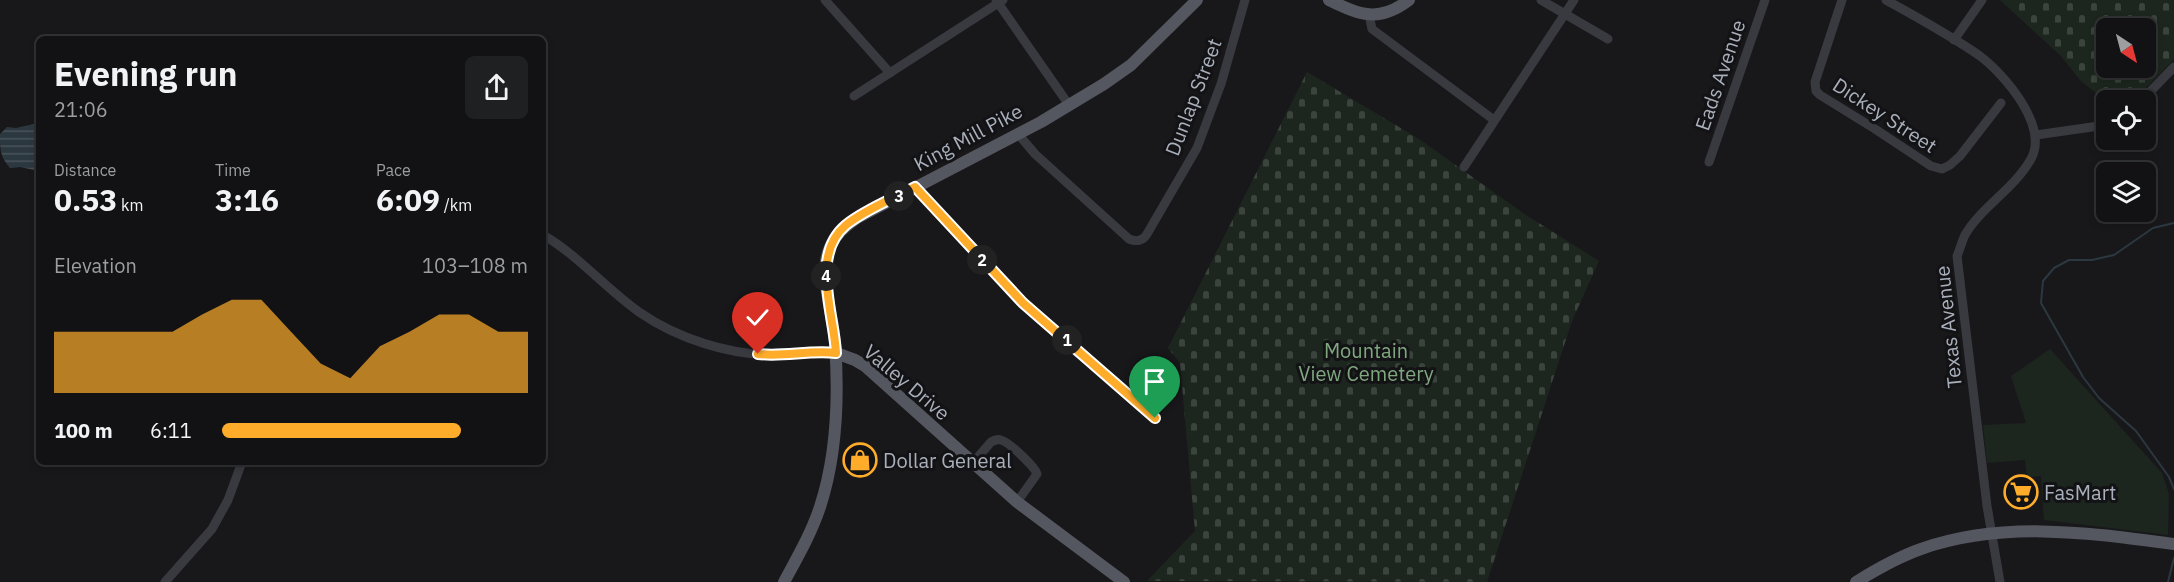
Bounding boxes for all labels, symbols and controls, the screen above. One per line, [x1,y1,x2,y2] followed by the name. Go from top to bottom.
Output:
[1688,16,1752,134] street label: Eads Avenue
[2096,18,2156,78] north arrow
[2096,18,2156,222] map controls
[1158,35,1228,159] street label: Dunlap Street
[54,52,238,95] text: Evening run
[465,56,528,119] button: share
[1828,71,1942,159] street label: Dickey Street
[2096,90,2156,150] button: locate
[54,96,108,123] text: 21:06
[909,97,1027,177] street label: King Mill Pike
[54,160,116,180] text: Distance
[215,160,251,180] text: Time
[376,160,411,180] text: Pace
[2096,162,2156,222] button: layers
[54,180,117,219] text: 0.53
[215,180,279,219] text: 3:16
[376,180,440,219] text: 6:09
[884,181,914,211] pin: 3
[894,186,904,206] text: 3
[117,195,144,215] text: km
[440,195,472,215] text: /km
[967,245,997,275] pin: 2
[977,250,987,270] text: 2
[54,252,137,279] text: Elevation
[422,252,528,279] text: 103–108 m
[811,261,841,291] pin: 4
[1928,264,1968,390] street label: Texas Avenue
[821,266,831,286] text: 4
[732,292,783,354] pin
[741,301,774,334] icon: check
[1052,325,1082,355] pin: 1
[1062,330,1072,350] text: 1
[1298,337,1434,387] park label: Mountain View Cemetery
[858,338,956,426] street label: Valley Drive
[1129,356,1180,418] pin
[1138,365,1171,398] icon: arrive
[54,417,113,444] text: 100 m
[150,417,192,444] text: 6:11
[842,442,878,478] shop icon: Dollar General
[883,447,1012,474] place label: Dollar General
[2003,474,2039,510] supermarket icon: FasMart
[2044,479,2116,506] place label: FasMart

